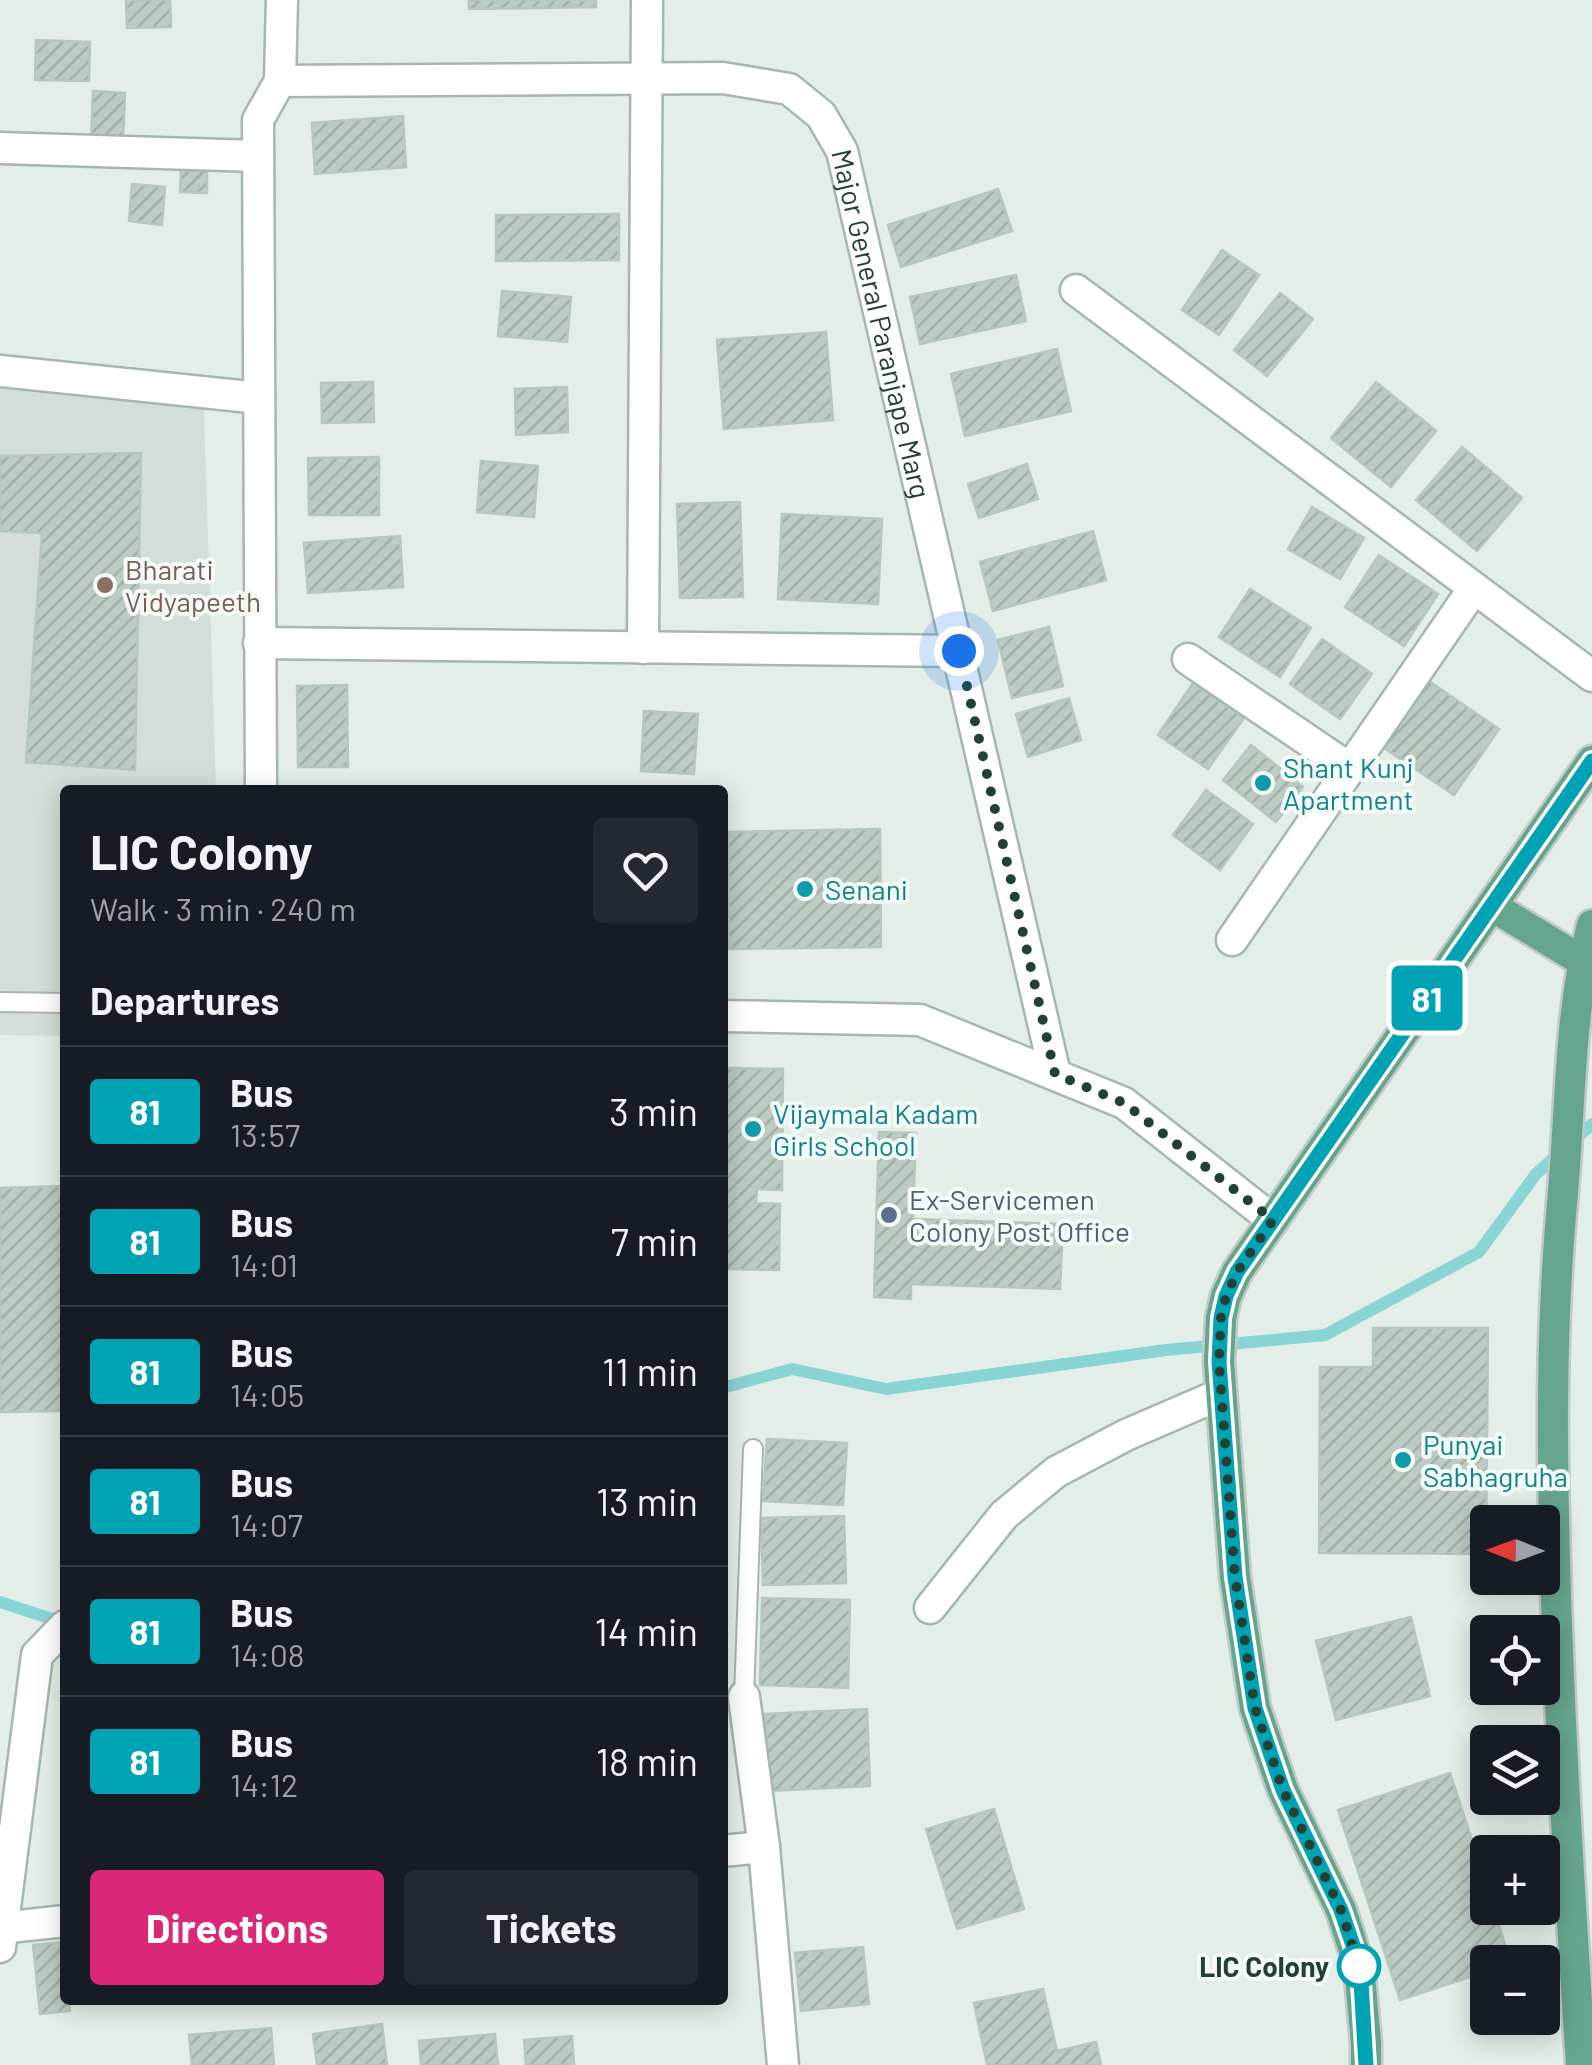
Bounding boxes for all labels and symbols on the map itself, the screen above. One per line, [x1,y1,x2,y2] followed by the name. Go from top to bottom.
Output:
[825,146,939,502] street label: Major General Paranjape Marg
[125,552,261,618] place label: Bharati Vidyapeeth
[94,574,116,596] marker: Bharati Vidyapeeth
[934,626,984,676] your location
[1283,750,1414,816] place label: Shant Kunj Apartment
[1252,772,1274,794] marker: Shant Kunj Apartment
[825,872,908,906] place label: Senani
[794,878,816,900] marker: Senani
[1382,966,1472,1030] line badge: 81
[773,1096,979,1162] place label: Vijaymala Kadam Girls School
[742,1118,764,1140] marker: Vijaymala Kadam Girls School
[909,1182,1130,1248] place label: Ex-Servicemen Colony Post Office
[878,1204,900,1226] marker: Ex-Servicemen Colony Post Office
[1423,1427,1568,1493] place label: Punyai Sabhagruha
[1392,1449,1414,1471] marker: Punyai Sabhagruha
[1470,1505,1560,1595] north arrow
[1338,1945,1380,1987] marker: LIC Colony
[1199,1949,1329,1983] place label: LIC Colony

